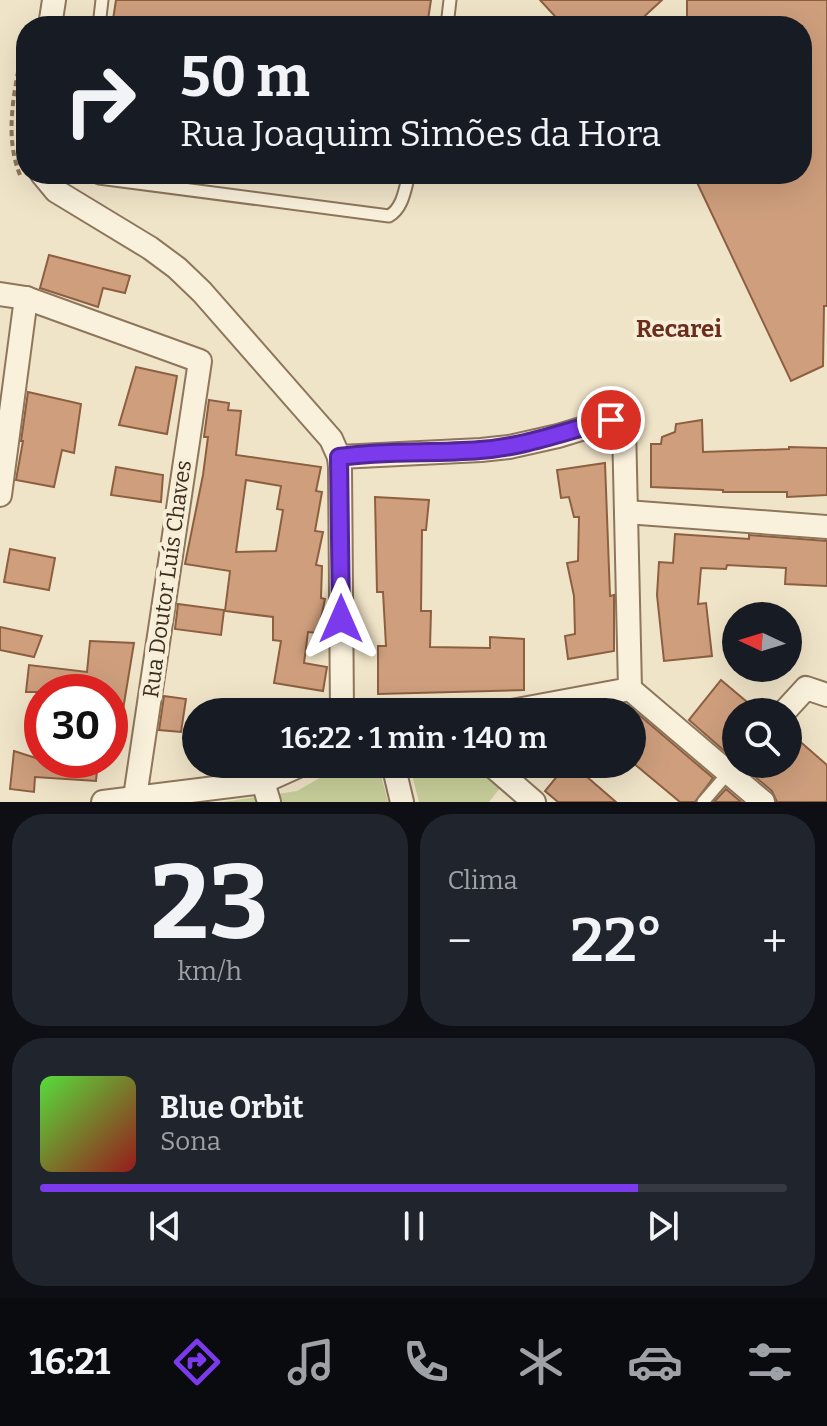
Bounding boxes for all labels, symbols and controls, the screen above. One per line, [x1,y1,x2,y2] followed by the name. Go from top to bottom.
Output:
[180,44,310,111] text: 50 m
[48,48,152,152] icon: right
[180,112,661,156] text: Rua Joaquim Simões da Hora
[636,315,722,343] district label: Recarei
[577,386,645,454] pin
[589,398,633,442] icon: arrive
[137,458,197,700] street label: Rua Doutor Luís Chaves
[299,577,383,661] position arrow
[722,602,802,682] north arrow
[722,602,802,778] map controls
[24,674,128,778] speed limit sign: 30
[722,698,802,778] button: search
[281,720,547,756] text: 16:22 · 1 min · 140 m
[151,841,269,966] text: 23
[448,865,518,896] text: Clima
[570,905,664,977] text: 22°
[448,915,472,968] text: −
[762,915,787,968] text: +
[178,956,242,987] text: km/h
[160,1090,304,1126] text: Blue Orbit
[160,1126,221,1157] text: Sona
[143,1204,187,1248] icon: previous
[392,1204,436,1248] icon: pause
[641,1204,685,1248] icon: next
[169,1334,225,1390] icon: directions
[283,1334,339,1390] icon: music
[398,1334,454,1390] icon: phone
[513,1334,569,1390] icon: climate
[627,1334,683,1390] icon: car
[742,1334,798,1390] icon: filters
[29,1340,110,1384] text: 16:21

